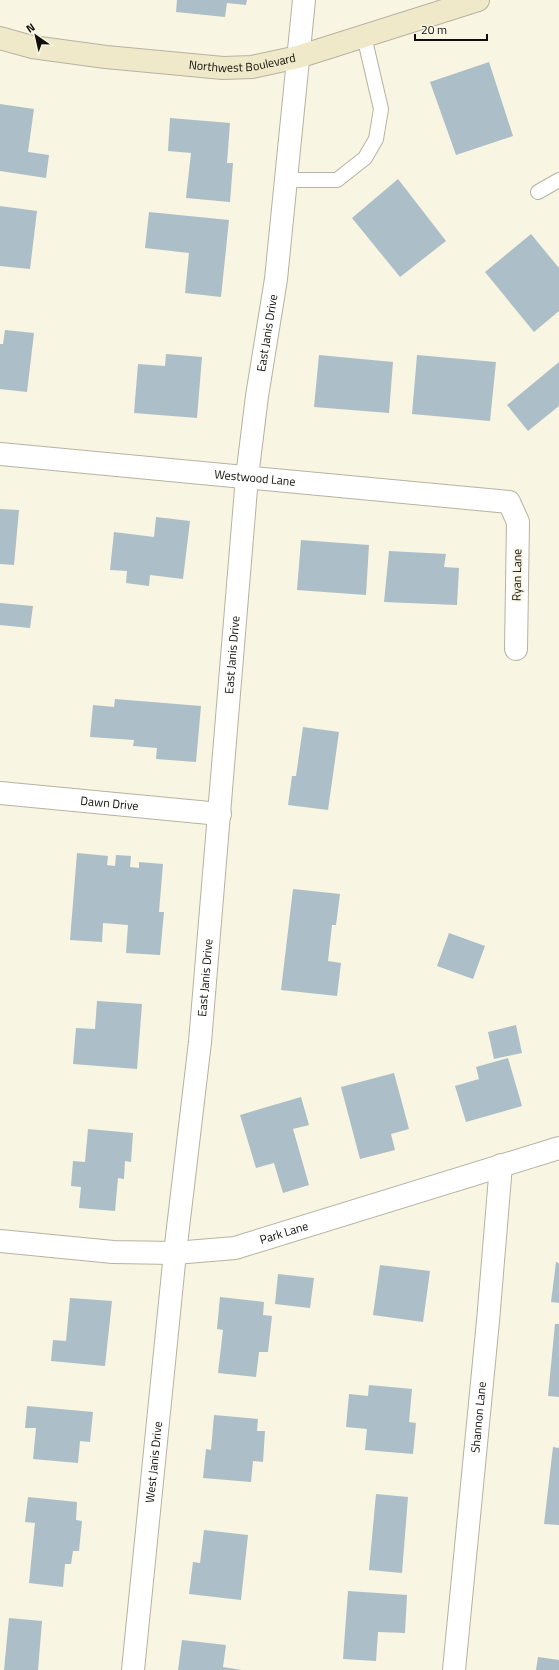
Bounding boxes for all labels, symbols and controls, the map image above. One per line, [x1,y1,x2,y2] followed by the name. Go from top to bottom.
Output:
[16,16,56,56] north arrow
[415,16,487,42] scale bar
[23,19,38,36] text: N
[421,20,447,39] text: 20 m
[188,48,297,77] street label: Northwest Boulevard
[251,293,282,373] street label: East Janis Drive
[214,464,296,491] street label: Westwood Lane
[507,549,526,601] street label: Ryan Lane
[219,615,244,695] street label: East Janis Drive
[80,791,139,815] street label: Dawn Drive
[192,938,218,1018] street label: East Janis Drive
[257,1216,310,1249] street label: Park Lane
[465,1381,491,1454] street label: Shannon Lane
[140,1420,167,1504] street label: West Janis Drive

